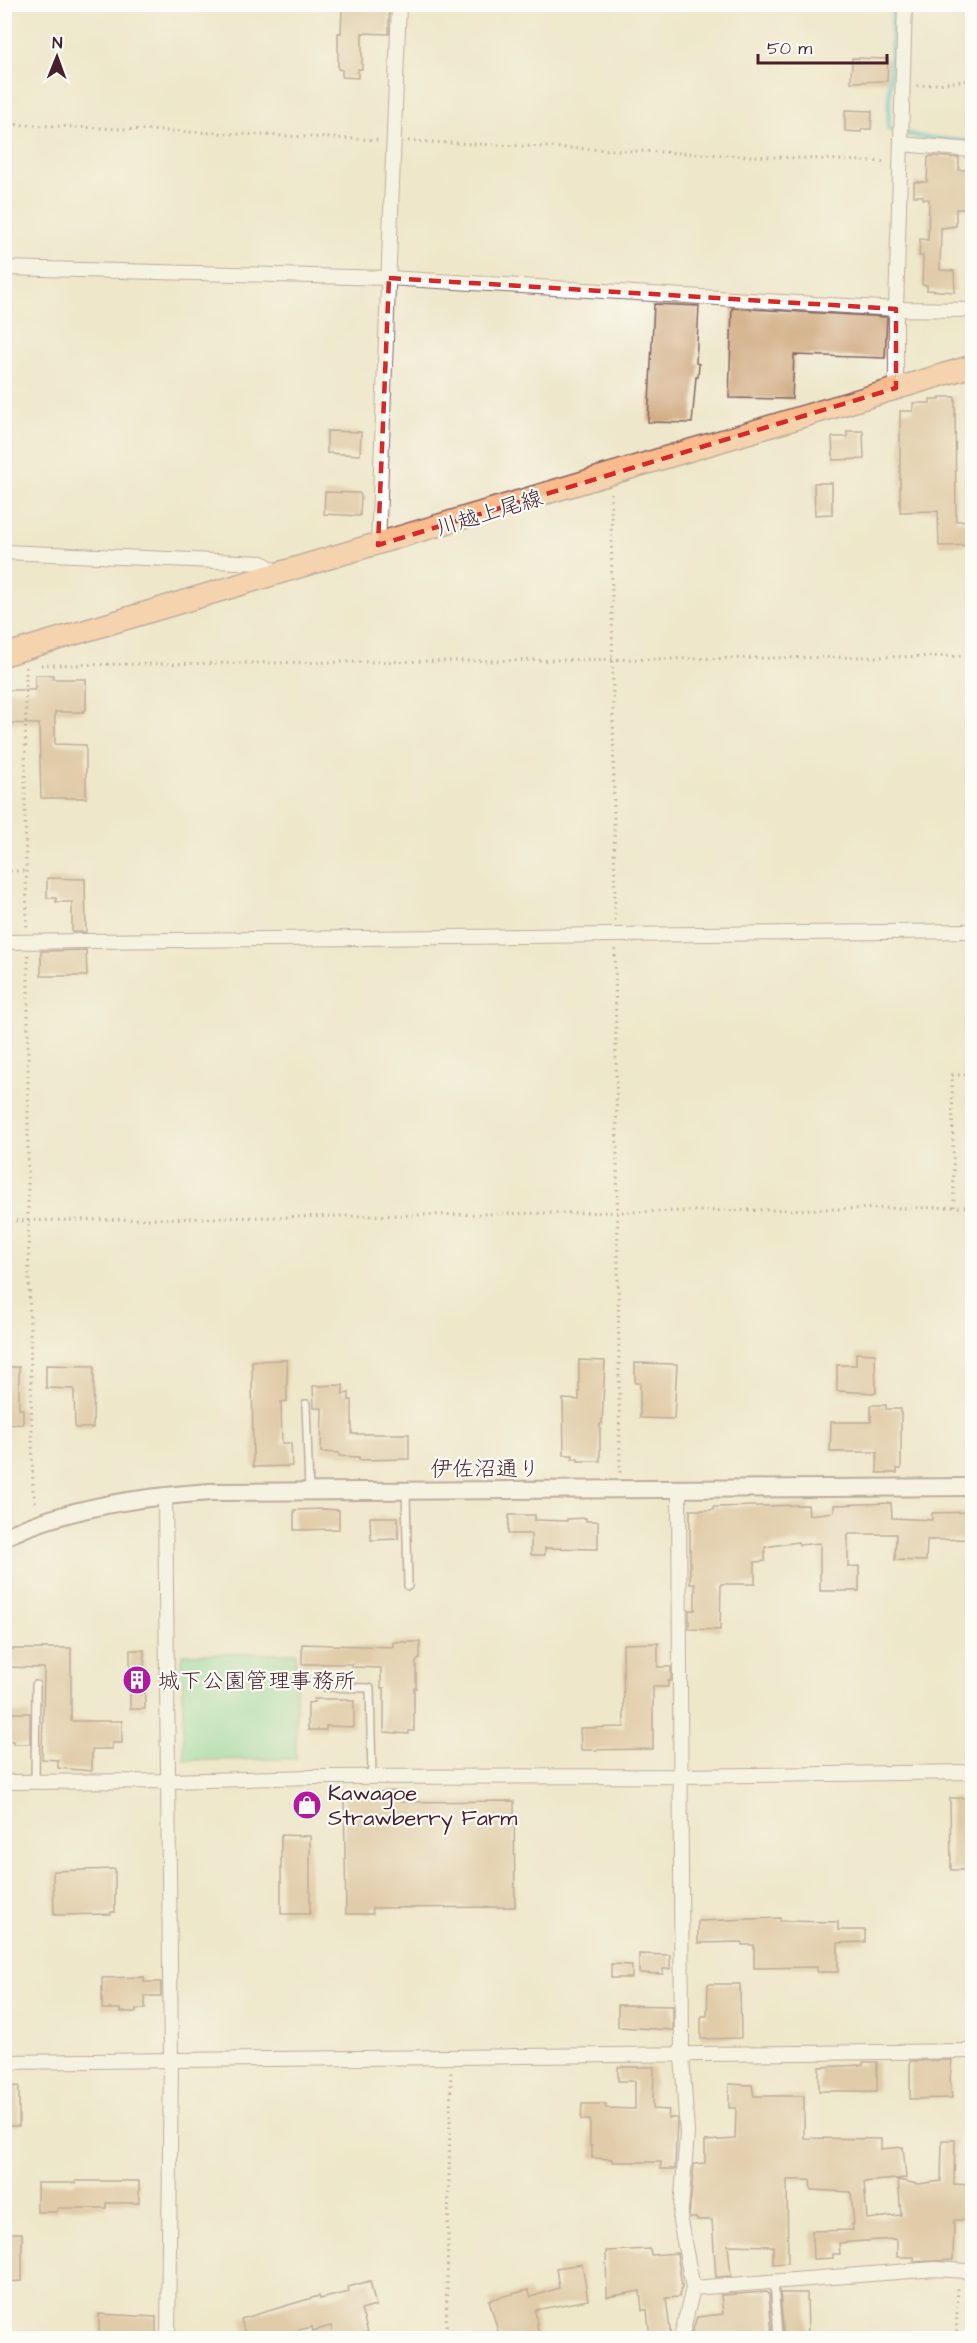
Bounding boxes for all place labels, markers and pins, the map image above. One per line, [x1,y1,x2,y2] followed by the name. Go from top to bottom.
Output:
[121,1664,153,1696] building icon: 城下公園管理事務所
[158,1666,356,1697] place label: 城下公園管理事務所
[328,1778,517,1835] place label: Kawagoe Strawberry Farm
[291,1789,323,1821] shop icon: Kawagoe Strawberry Farm

